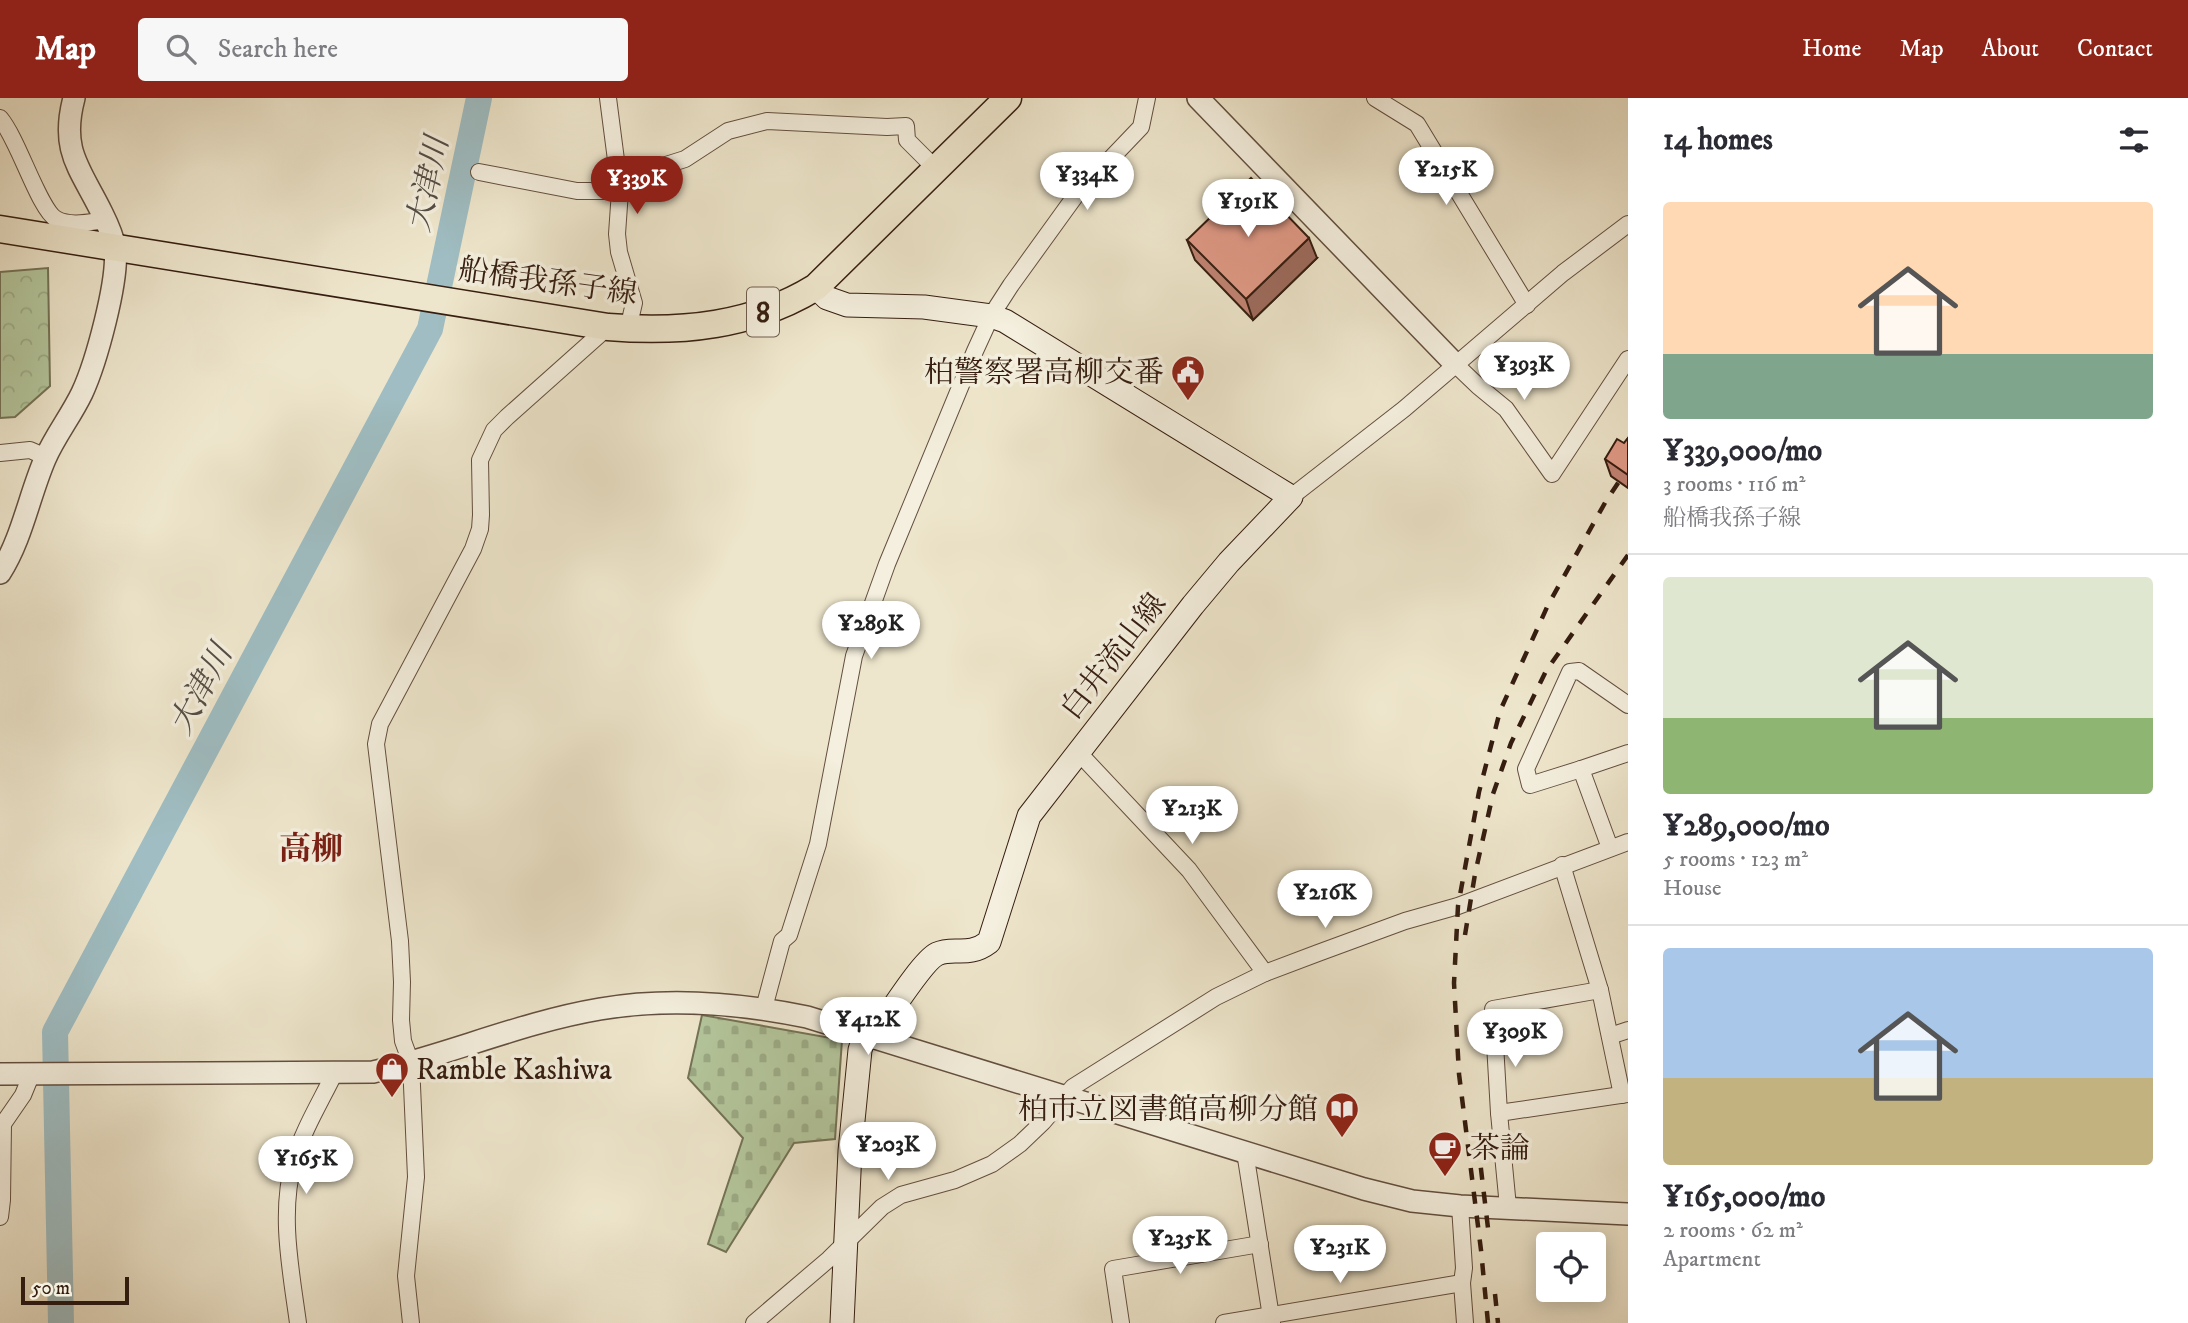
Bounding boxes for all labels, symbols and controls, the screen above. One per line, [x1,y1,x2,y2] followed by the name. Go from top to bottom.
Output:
[138,18,628,81] search box
[35,29,96,70] text: Map
[162,30,200,68] icon: search
[218,33,338,66] text: Search here
[1802,34,1861,64] text: Home
[1899,34,1944,64] text: Map
[1982,34,2039,64] text: About
[2077,34,2153,64] text: Contact
[2115,121,2153,159] icon: filters
[1663,122,1773,159] text: 14 homes
[399,130,459,236] water label: 大津川
[1397,148,1495,207] pin: ¥215K
[1038,152,1136,212] pin: ¥334K
[1415,155,1477,184] text: ¥215K
[588,156,686,216] pin: ¥339K
[1056,160,1118,189] text: ¥334K
[607,164,667,193] text: ¥339K
[1199,180,1297,239] pin: ¥191K
[1218,187,1278,216] text: ¥191K
[1845,248,1971,374] icon: home
[456,252,639,313] street label: 船橋我孫子線
[747,288,779,336] road number: 8
[1475,342,1573,402] pin: ¥393K
[1494,350,1554,379] text: ¥393K
[1169,353,1207,402] public building icon: 柏警察署高柳交番
[924,355,1164,392] place label: 柏警察署高柳交番
[1663,433,1822,470] text: ¥339,000/mo
[1663,470,1806,499] text: 3 rooms · 116 m²
[1663,504,1801,533] text: 船橋我孫子線
[1053,586,1175,727] street label: 白井流山線
[822,602,920,661] pin: ¥289K
[838,609,904,638] text: ¥289K
[1845,622,1971,748] icon: home
[162,636,243,742] water label: 大津川
[1143,786,1241,846] pin: ¥213K
[1162,794,1222,823] text: ¥213K
[1663,808,1830,845] text: ¥289,000/mo
[279,830,343,870] district label: 高柳
[1663,845,1808,874] text: 5 rooms · 123 m²
[1276,870,1374,930] pin: ¥216K
[1663,874,1721,903] text: House
[1293,878,1357,907] text: ¥216K
[1845,993,1971,1119] icon: home
[819,998,917,1057] pin: ¥412K
[836,1005,900,1034] text: ¥412K
[1466,1010,1564,1069] pin: ¥309K
[1483,1017,1547,1046] text: ¥309K
[373,1050,411,1099] shop icon: Ramble Kashiwa
[416,1052,612,1089] place label: Ramble Kashiwa
[1323,1090,1361,1139] library icon: 柏市立図書館高柳分館
[1018,1092,1318,1129] place label: 柏市立図書館高柳分館
[839,1122,937,1182] pin: ¥203K
[1426,1129,1464,1178] cafe icon: 茶論
[856,1130,920,1159] text: ¥203K
[1470,1131,1530,1168] place label: 茶論
[257,1136,355,1196] pin: ¥165K
[274,1144,338,1173] text: ¥165K
[1663,1179,1825,1216] text: ¥165,000/mo
[1131,1216,1229,1276] pin: ¥235K
[1663,1216,1803,1245] text: 2 rooms · 62 m²
[1149,1224,1211,1253] text: ¥235K
[1291,1226,1389,1285] pin: ¥231K
[1536,1232,1606,1302] map controls
[1536,1232,1606,1302] button: locate
[1310,1233,1370,1262] text: ¥231K
[1663,1245,1761,1274] text: Apartment
[21,1274,130,1306] scale bar
[32,1277,70,1300] text: 50 m

